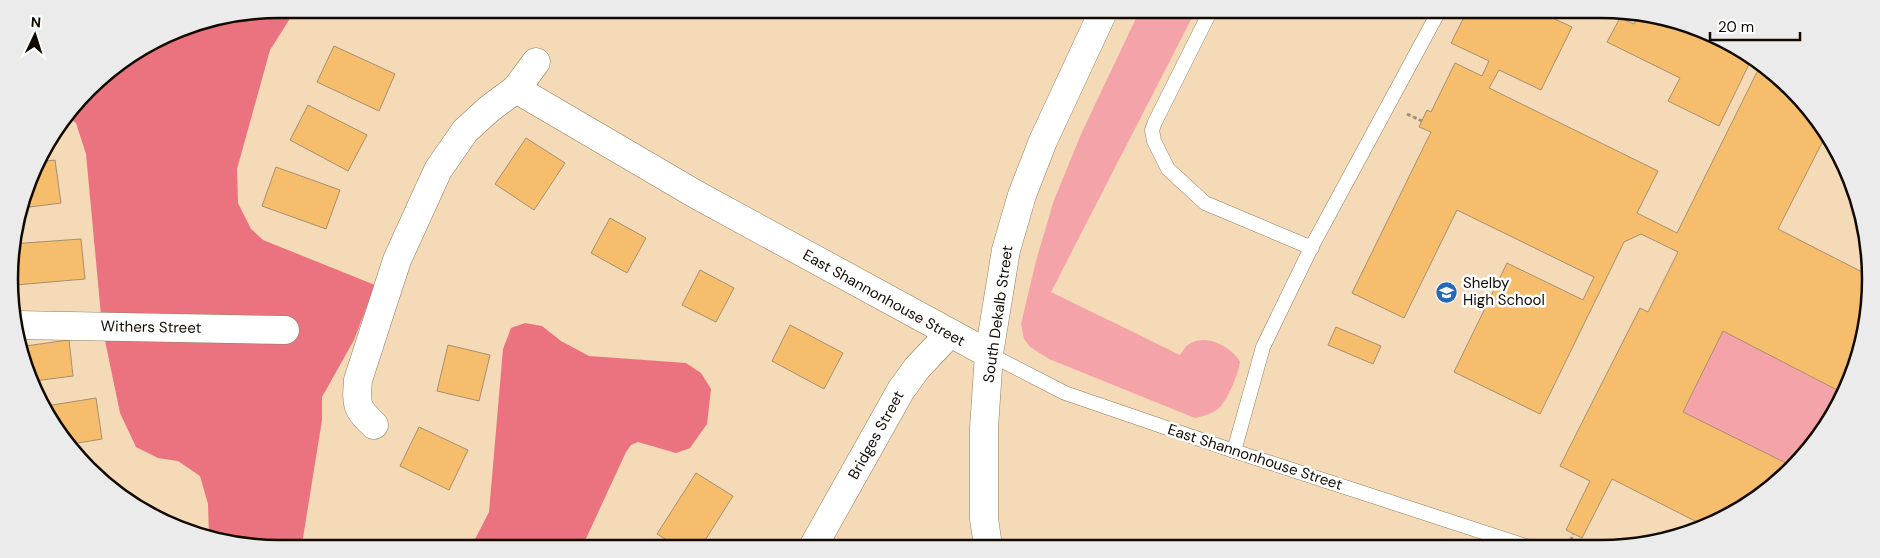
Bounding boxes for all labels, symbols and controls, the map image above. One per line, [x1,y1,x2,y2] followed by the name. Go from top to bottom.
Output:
[10,10,60,60] north arrow
[1710,10,1800,42] scale bar
[30,13,42,31] text: N
[1718,17,1754,37] text: 20 m
[978,244,1018,384] street label: South Dekalb Street
[799,245,969,351] street label: East Shannonhouse Street
[1463,273,1545,310] place label: Shelby High School
[1435,280,1459,304] school or university icon: Shelby High School
[100,316,202,338] street label: Withers Street
[843,387,909,483] street label: Bridges Street
[1165,419,1345,495] street label: East Shannonhouse Street

